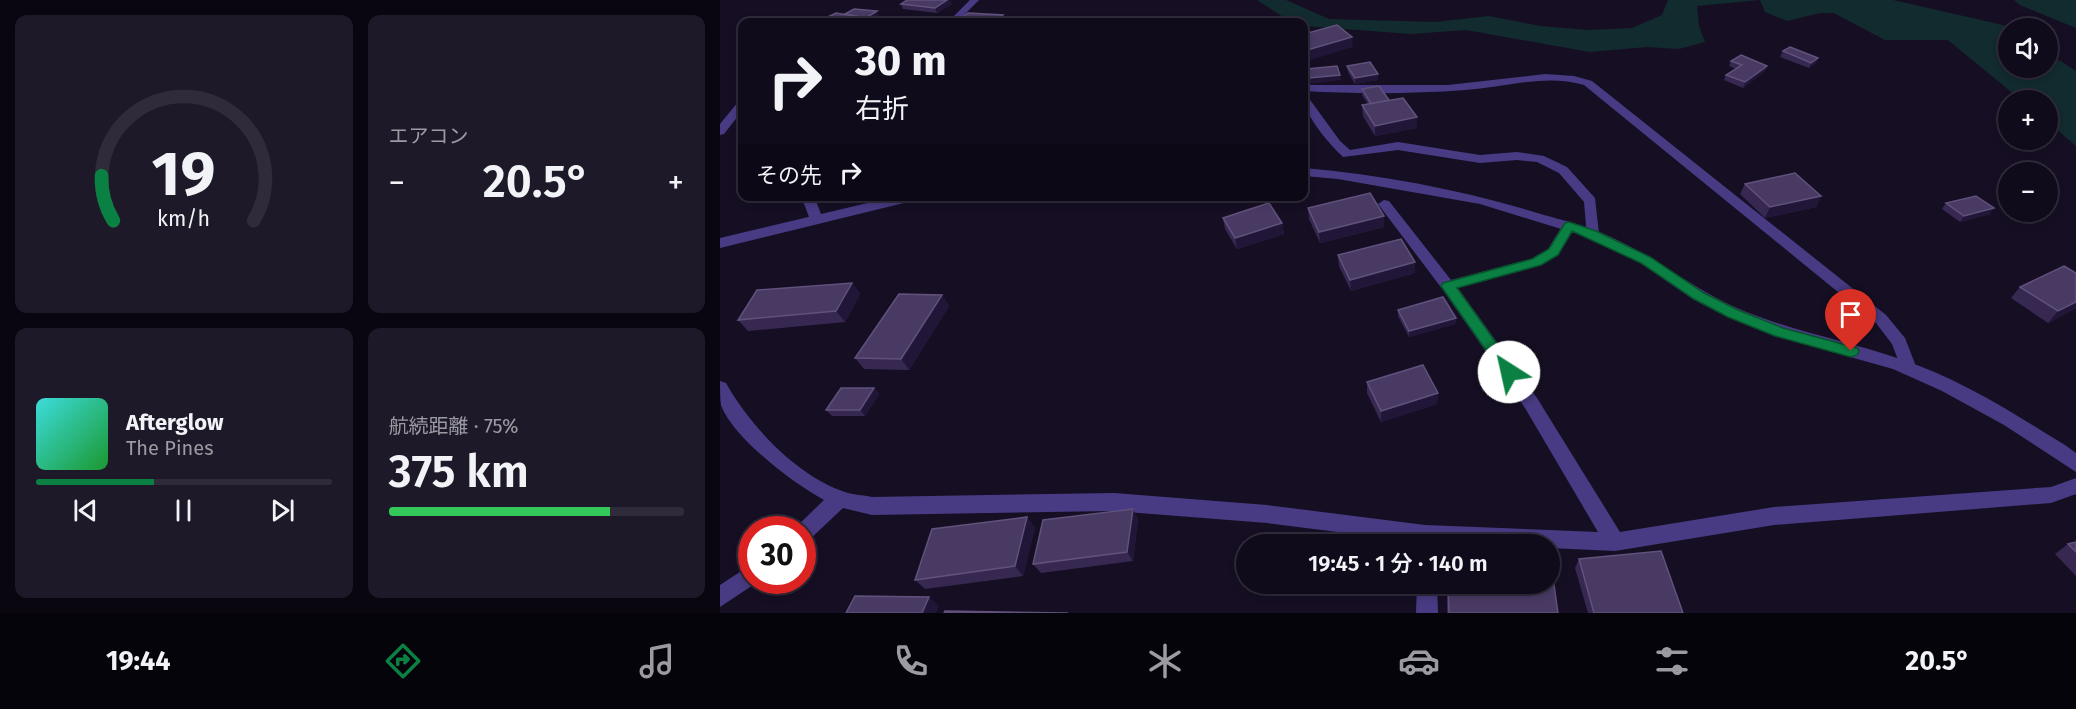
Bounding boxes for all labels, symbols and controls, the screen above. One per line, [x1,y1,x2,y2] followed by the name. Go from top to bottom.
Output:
[1998,18,2058,222] map controls
[1998,18,2058,78] button: sound
[855,36,947,86] text: 30 m
[756,42,834,120] icon: right
[1998,90,2058,150] button: +
[855,93,909,125] text: 右折
[389,124,469,148] text: エアコン
[152,137,216,212] text: 19
[483,155,590,209] text: 20.5°
[834,156,867,189] icon: right
[756,162,822,189] text: その先
[1998,162,2058,222] button: −
[389,163,405,203] text: −
[668,163,684,203] text: +
[157,206,210,232] text: km/h
[1825,289,1876,351] pin
[1834,298,1867,331] icon: arrive
[1477,340,1541,404] position arrow
[126,409,223,436] text: Afterglow
[389,414,519,438] text: 航続距離 · 75%
[126,436,213,460] text: The Pines
[389,445,529,499] text: 375 km
[69,494,102,527] icon: previous
[167,494,200,527] icon: pause
[266,494,299,527] icon: next
[738,516,816,594] speed limit sign: 30
[1308,550,1488,577] text: 19:45 · 1 分 · 140 m
[382,640,424,682] icon: directions
[636,640,678,682] icon: music
[890,640,932,682] icon: phone
[1144,640,1186,682] icon: climate
[1398,640,1440,682] icon: car
[1651,640,1693,682] icon: filters
[106,645,170,677] text: 19:44
[1905,645,1970,677] text: 20.5°

